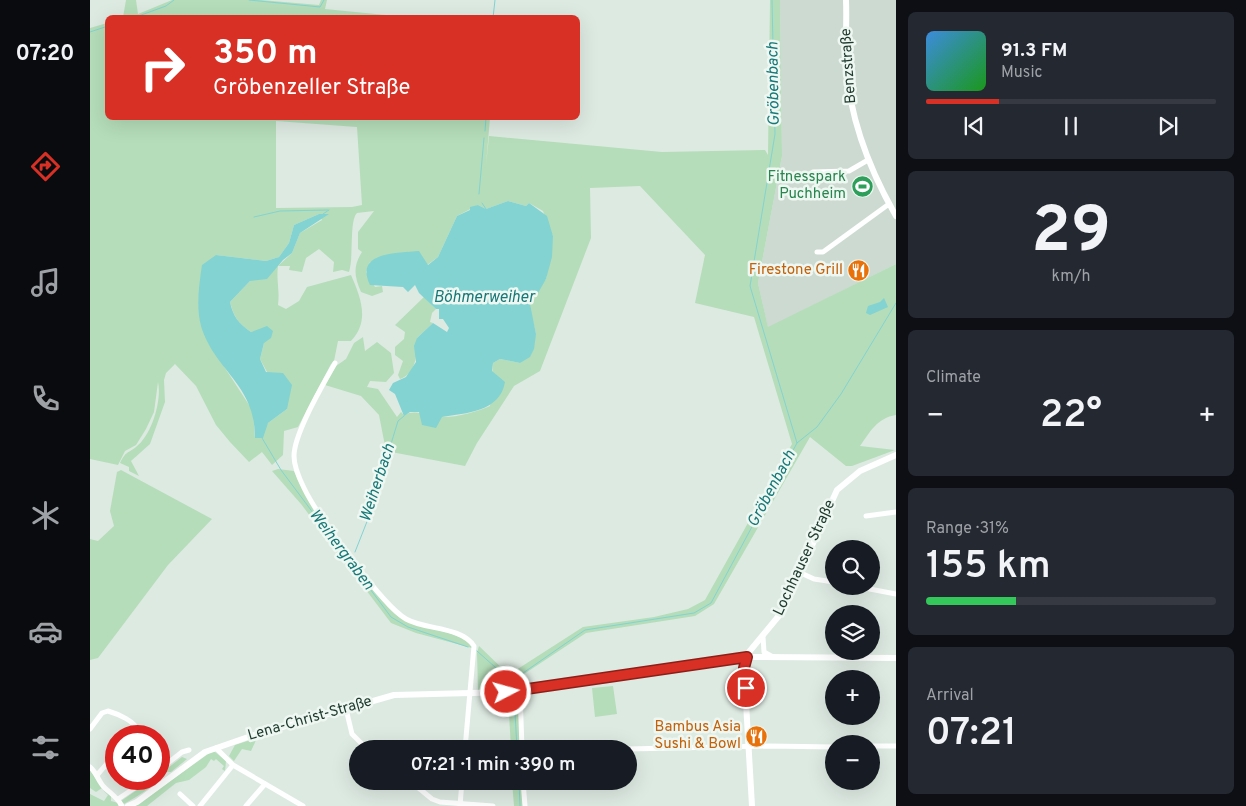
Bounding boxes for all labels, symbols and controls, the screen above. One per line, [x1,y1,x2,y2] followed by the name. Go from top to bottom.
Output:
[837,28,861,104] street label: Benzstraße
[213,32,318,76] text: 350 m
[130,35,195,100] icon: right
[1001,39,1067,63] text: 91.3 FM
[15,41,75,68] text: 07:20
[763,41,785,126] water label: Gröbenbach
[1001,63,1042,83] text: Music
[213,75,410,102] text: Gröbenzeller Straße
[960,112,988,140] icon: previous
[1057,112,1085,140] icon: pause
[1154,112,1182,140] icon: next
[28,149,63,184] icon: directions
[768,168,846,204] place label: Fitnesspark Puchheim
[850,174,874,198] sports icon: Fitnesspark Puchheim
[1031,193,1111,275] text: 29
[847,258,871,282] restaurant icon: Firestone Grill
[749,261,843,280] place label: Firestone Grill
[28,265,63,300] icon: music
[1052,267,1090,287] text: km/h
[433,288,536,308] water label: Böhmerweiher
[926,368,981,388] text: Climate
[28,381,63,416] icon: phone
[1040,392,1102,441] text: 22°
[926,399,944,435] text: −
[1198,399,1216,435] text: +
[356,441,400,525] water label: Weiherbach
[743,447,801,531] water label: Gröbenbach
[770,497,840,619] street label: Lochhauser Straße
[28,498,63,533] icon: climate
[304,506,378,595] water label: Weihergraben
[926,519,1009,539] text: Range · 31%
[825,540,880,790] map controls
[825,540,880,595] button: search
[926,543,1051,592] text: 155 km
[825,605,880,660] button: layers
[28,614,63,649] icon: car
[479,665,531,717] position arrow
[725,667,767,709] pin
[825,670,880,725] button: +
[732,674,760,702] icon: arrive
[926,686,974,706] text: Arrival
[246,692,374,746] street label: Lena-Christ-Straße
[926,710,1017,759] text: 07:21
[654,718,741,754] place label: Bambus Asia Sushi & Bowl
[745,724,769,748] restaurant icon: Bambus Asia Sushi & Bowl
[105,725,170,790] speed limit sign: 40
[28,730,63,765] icon: filters
[825,735,880,790] button: −
[410,753,576,777] text: 07:21 · 1 min · 390 m

